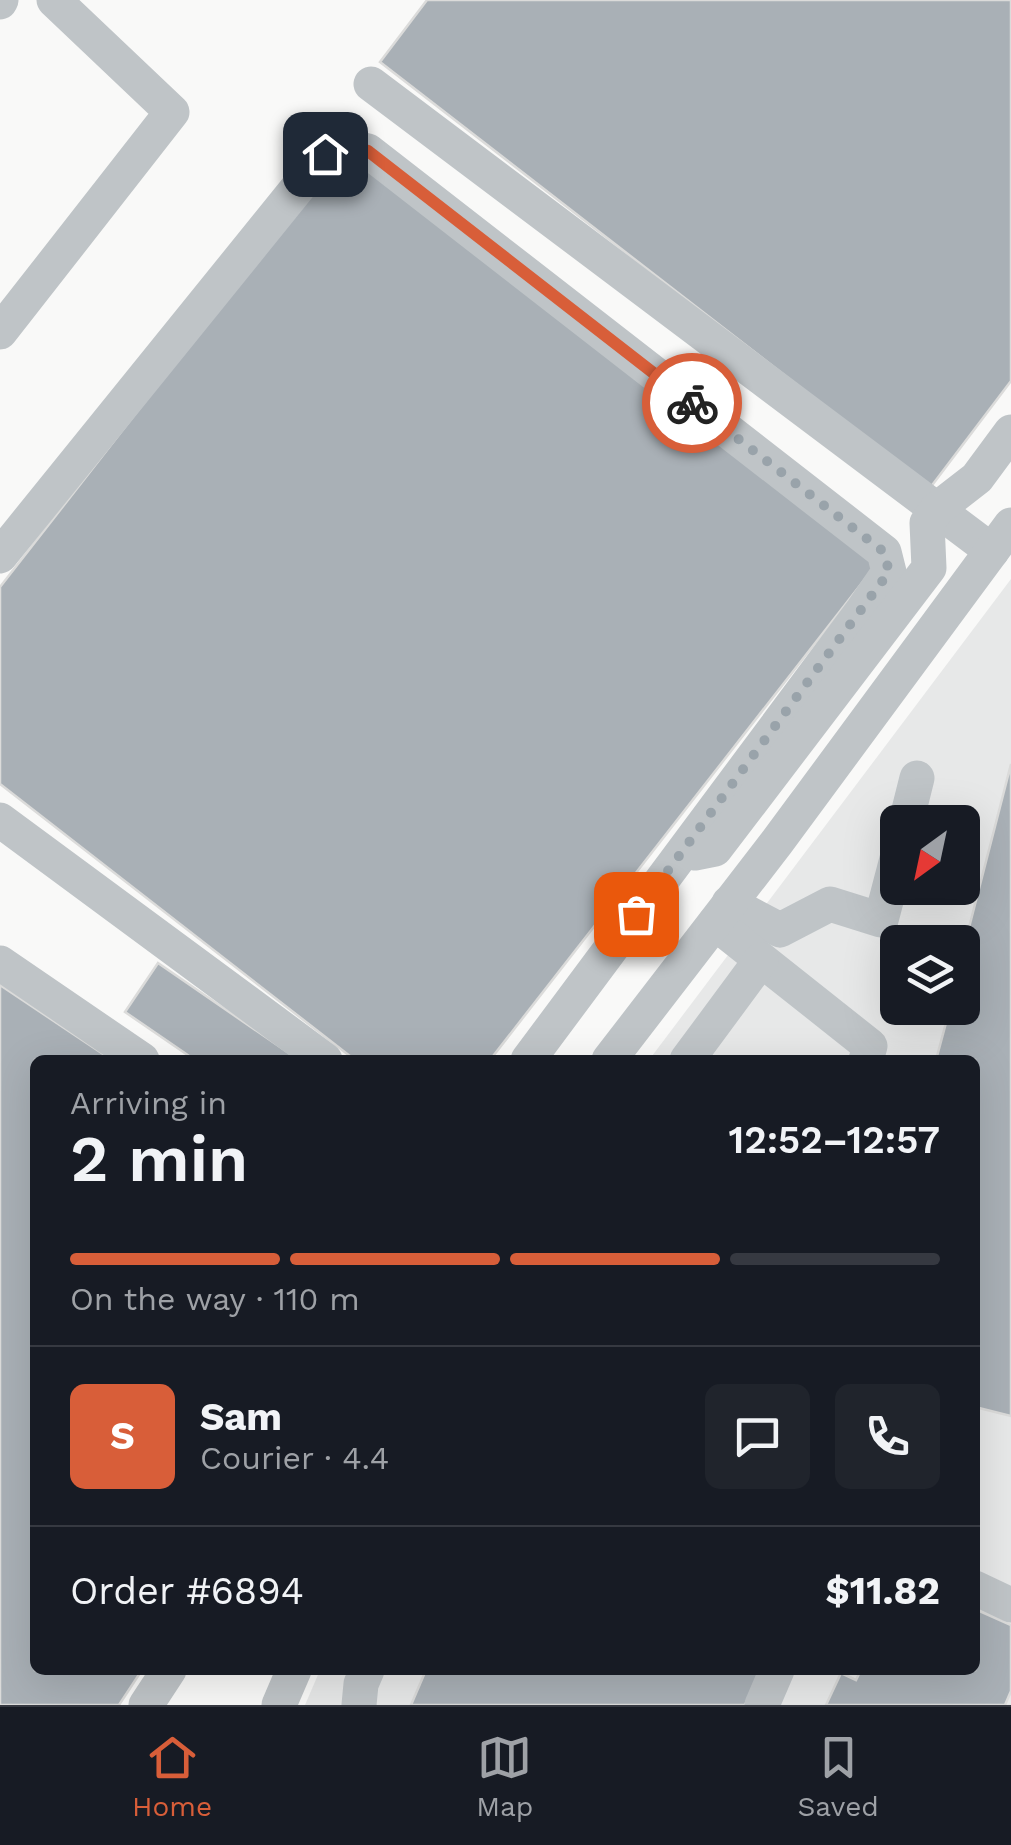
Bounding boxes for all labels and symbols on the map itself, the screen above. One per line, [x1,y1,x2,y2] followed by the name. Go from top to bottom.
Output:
[283,112,368,197] pin
[642,353,742,453] courier
[880,805,980,905] north arrow
[594,872,679,957] pin

